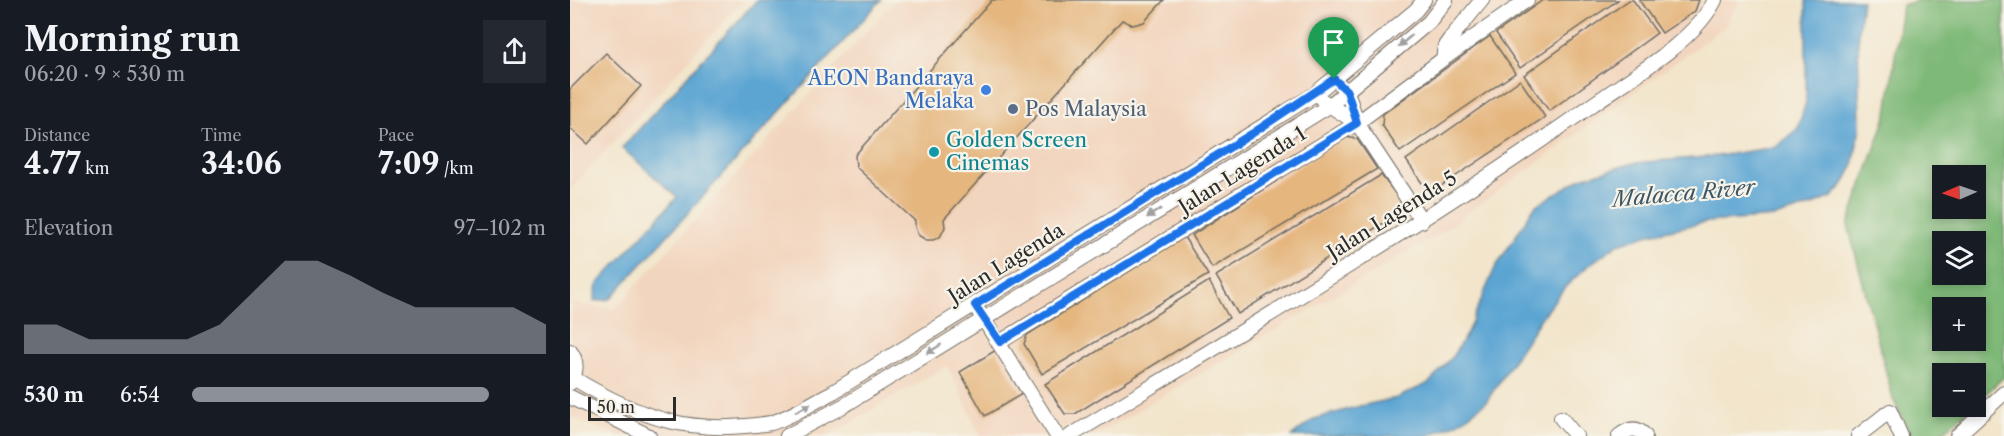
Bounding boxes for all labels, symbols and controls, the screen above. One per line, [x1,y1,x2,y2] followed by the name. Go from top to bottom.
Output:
[1308,17,1359,79] pin
[24,19,240,60] text: Morning run
[483,20,546,83] button: share
[1317,26,1350,59] icon: arrive
[1397,35,1413,48] one-way arrow
[24,62,185,86] text: 06:20 · 9 × 530 m
[807,66,974,113] place label: AEON Bandaraya Melaka
[979,83,993,97] marker: AEON Bandaraya Melaka
[1025,97,1147,121] place label: Pos Malaysia
[1006,102,1020,116] marker: Pos Malaysia
[1171,121,1311,220] street label: Jalan Lagenda 1
[24,125,90,145] text: Distance
[201,125,241,145] text: Time
[378,125,414,145] text: Pace
[946,128,1088,175] place label: Golden Screen Cinemas
[24,145,81,182] text: 4.77
[201,145,282,182] text: 34:06
[378,145,440,182] text: 7:09
[927,145,941,159] marker: Golden Screen Cinemas
[81,158,109,178] text: km
[440,158,474,178] text: /km
[1932,165,1986,219] north arrow
[1932,165,1986,417] map controls
[1320,166,1461,266] street label: Jalan Lagenda 5
[1609,174,1757,212] water label: Malacca River
[1146,208,1162,219] one-way arrow
[24,216,113,240] text: Elevation
[454,216,546,240] text: 97–102 m
[941,218,1069,310] street label: Jalan Lagenda
[1932,231,1986,285] button: layers
[1932,297,1986,351] button: +
[926,344,942,355] one-way arrow
[1932,363,1986,417] button: −
[24,383,84,407] text: 530 m
[120,383,160,407] text: 6:54
[588,394,676,422] scale bar
[597,397,635,417] text: 50 m
[795,403,812,412] one-way arrow

